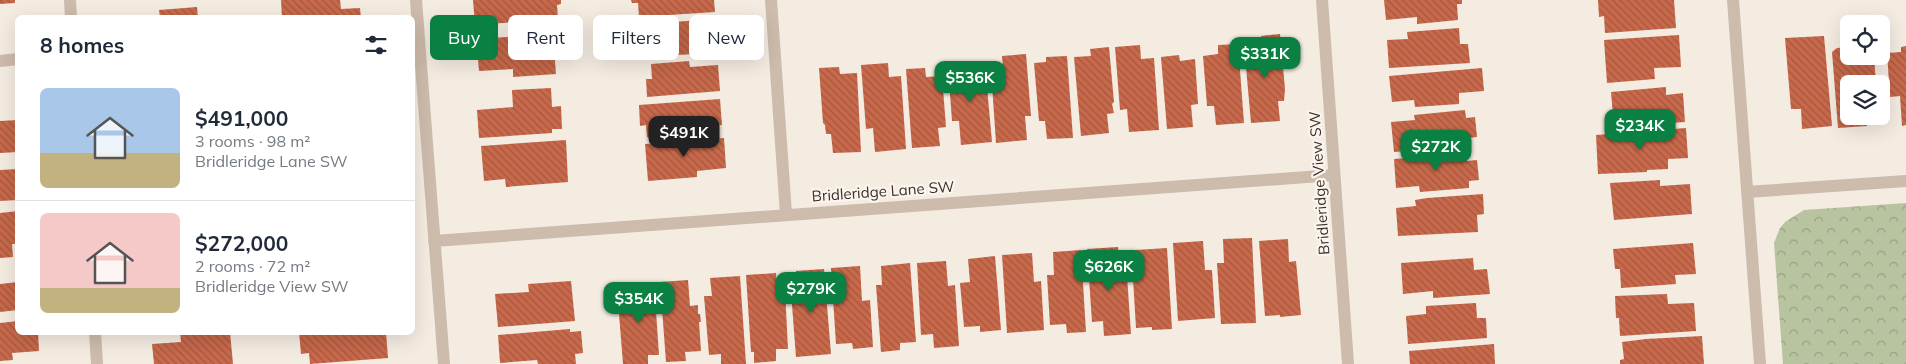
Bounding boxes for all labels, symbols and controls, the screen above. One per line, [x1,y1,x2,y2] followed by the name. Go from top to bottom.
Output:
[430,15,498,60] chip: Buy
[508,15,583,60] chip: Rent
[593,15,679,60] chip: Filters
[689,15,764,60] chip: New
[1840,15,1890,125] map controls
[1840,15,1890,65] button: locate
[362,31,390,59] icon: filters
[40,32,124,58] text: 8 homes
[1230,36,1300,79] pin: $331K
[1240,43,1290,63] text: $331K
[935,61,1005,103] pin: $536K
[945,67,995,87] text: $536K
[1840,75,1890,125] button: layers
[195,105,288,131] text: $491,000
[80,108,140,168] icon: home
[1605,108,1675,151] pin: $234K
[1304,110,1333,255] street label: Bridleridge View SW
[1615,115,1665,135] text: $234K
[649,116,719,158] pin: $491K
[659,122,709,142] text: $491K
[1401,130,1471,172] pin: $272K
[195,131,310,151] text: 3 rooms · 98 m²
[1411,136,1461,156] text: $272K
[195,151,348,171] text: Bridleridge Lane SW
[811,177,955,205] street label: Bridleridge Lane SW
[195,230,288,256] text: $272,000
[80,233,140,293] icon: home
[1074,250,1144,292] pin: $626K
[195,256,310,276] text: 2 rooms · 72 m²
[1084,256,1134,276] text: $626K
[776,272,846,314] pin: $279K
[195,276,349,296] text: Bridleridge View SW
[786,278,836,298] text: $279K
[604,282,674,324] pin: $354K
[614,288,664,308] text: $354K

